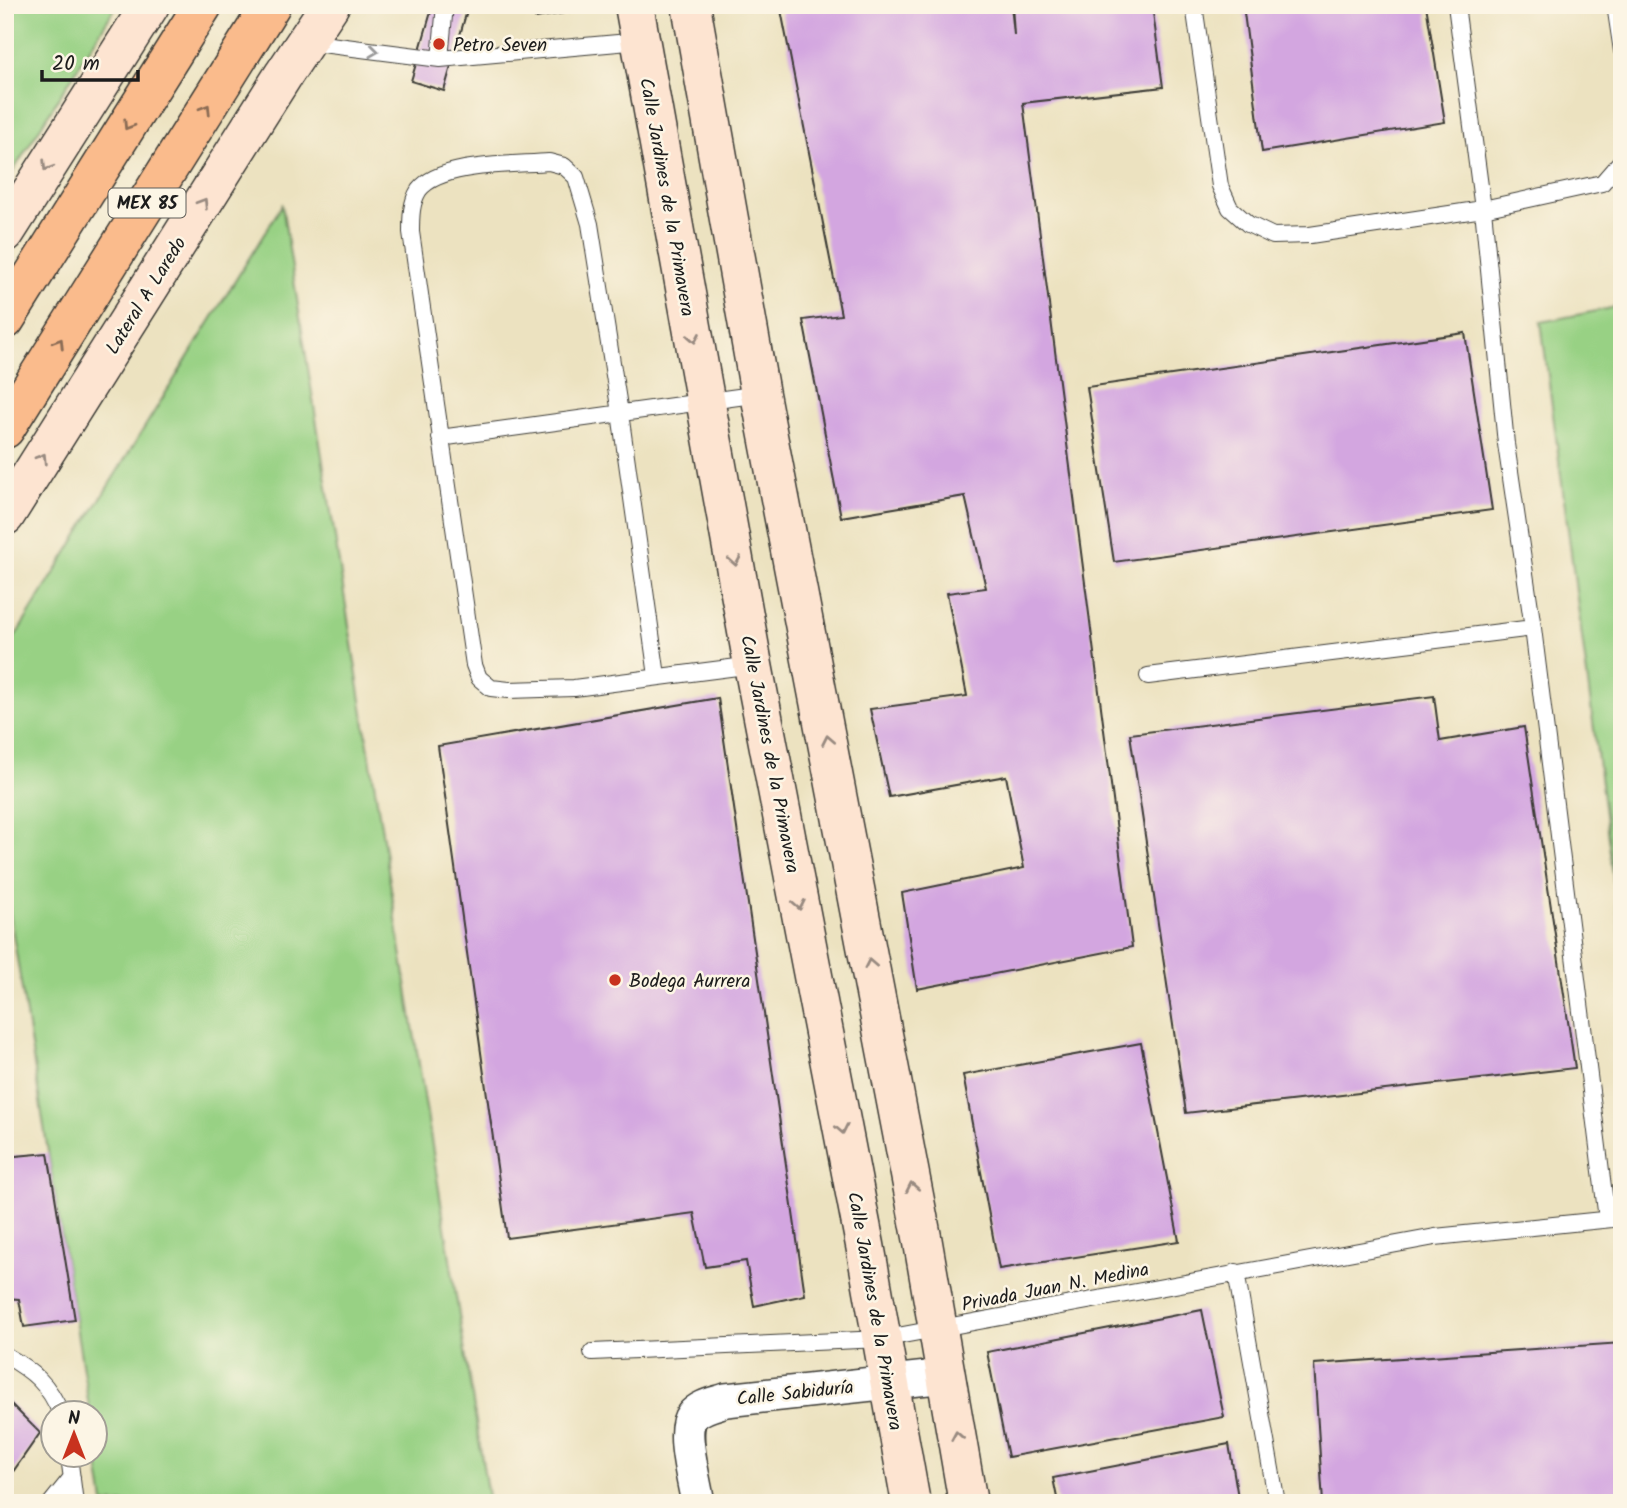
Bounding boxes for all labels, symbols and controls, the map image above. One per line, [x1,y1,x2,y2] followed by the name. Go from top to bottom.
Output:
[453,31,547,61] place label: Petro Seven
[431,36,447,52] marker: Petro Seven
[42,38,138,82] scale bar
[368,43,380,58] one-way arrow
[52,48,100,81] text: 20 m
[630,76,702,319] street label: Calle Jardines de la Primavera
[198,104,211,117] one-way arrow
[123,118,136,131] one-way arrow
[43,159,56,172] one-way arrow
[108,188,186,218] road number: MEX 85
[194,198,207,211] one-way arrow
[98,231,195,361] street label: Lateral A Laredo
[686,332,701,344] one-way arrow
[51,338,64,351] one-way arrow
[33,453,46,466] one-way arrow
[726,555,741,567] one-way arrow
[731,633,807,876] street label: Calle Jardines de la Primavera
[821,734,836,746] one-way arrow
[791,899,806,911] one-way arrow
[863,958,878,970] one-way arrow
[629,967,750,997] place label: Bodega Aurrera
[607,972,623,988] marker: Bodega Aurrera
[834,1123,849,1135] one-way arrow
[906,1181,921,1193] one-way arrow
[838,1190,910,1433] street label: Calle Jardines de la Primavera
[959,1255,1152,1321] street label: Privada Juan N. Medina
[735,1373,855,1415] street label: Calle Sabiduría
[38,1400,108,1470] north arrow
[68,1404,80,1434] text: N
[950,1430,965,1442] one-way arrow

